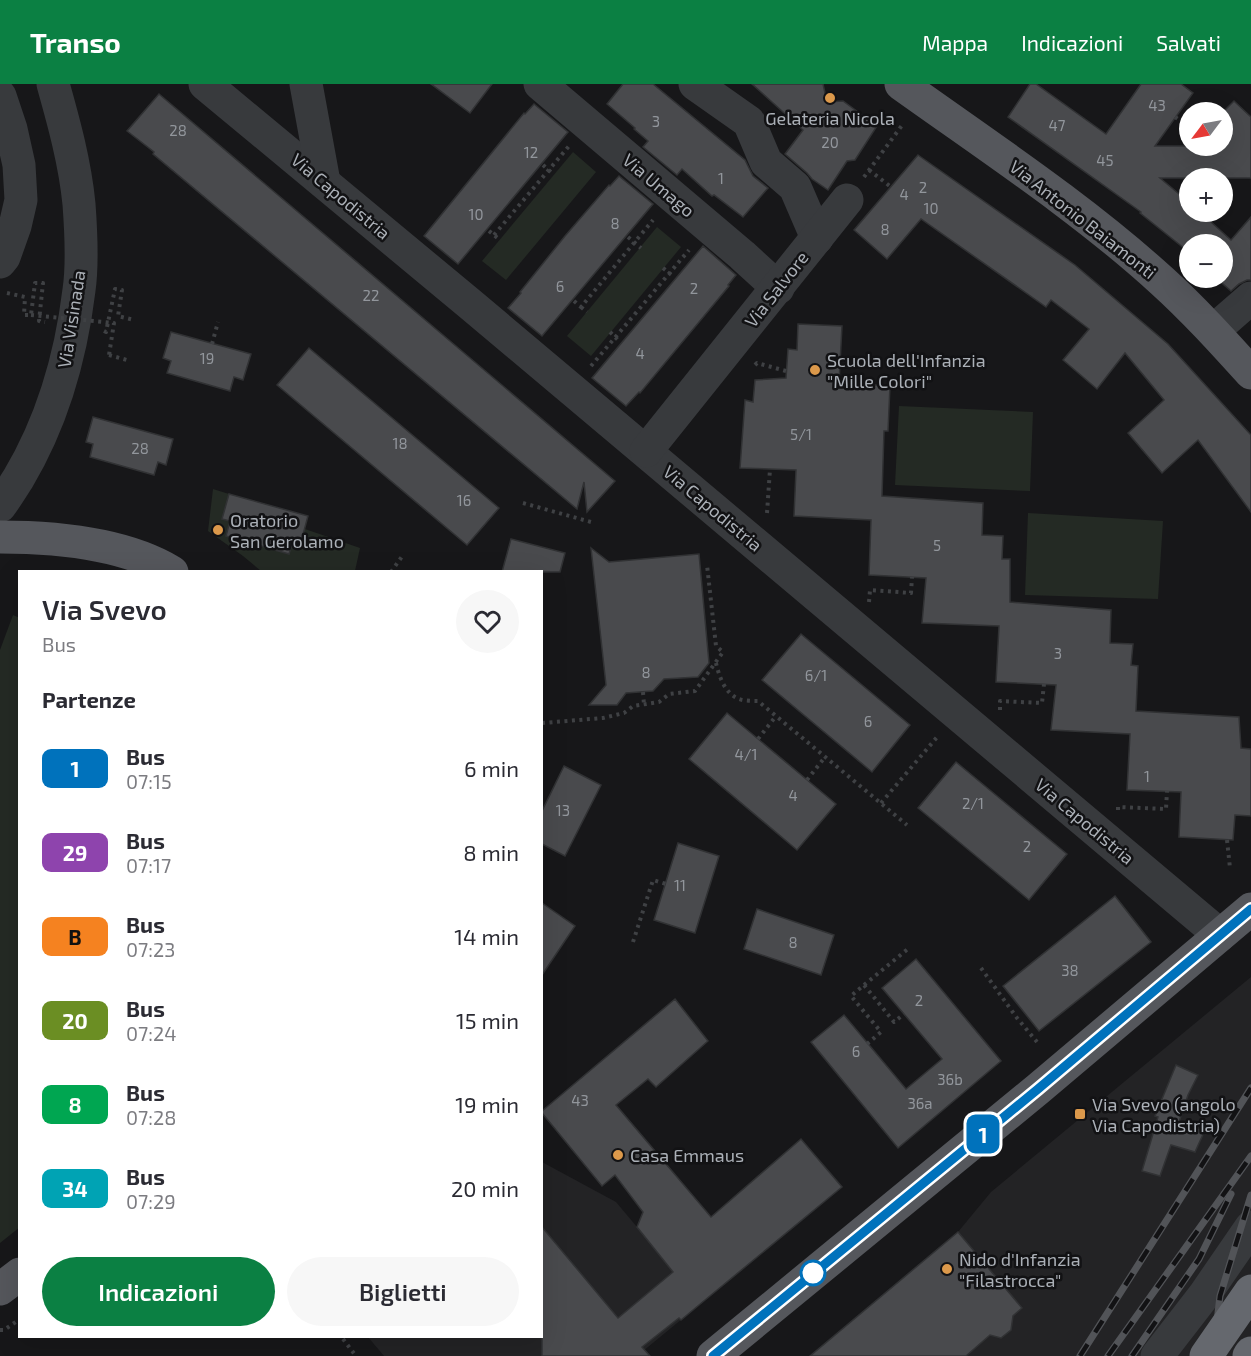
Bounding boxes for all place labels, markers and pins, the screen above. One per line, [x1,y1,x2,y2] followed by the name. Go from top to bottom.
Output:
[823,91,837,105] marker: Gelateria Nicola
[765,107,895,129] place label: Gelateria Nicola
[827,349,986,392] place label: Scuola dell'Infanzia "Mille Colori"
[808,363,822,377] marker: Scuola dell'Infanzia "Mille Colori"
[230,509,344,552] place label: Oratorio San Gerolamo
[211,523,225,537] marker: Oratorio San Gerolamo
[1092,1093,1236,1136] place label: Via Svevo (angolo Via Capodistria)
[1073,1107,1087,1121] marker: Via Svevo (angolo Via Capodistria)
[630,1144,744,1166] place label: Casa Emmaus
[611,1148,625,1162] marker: Casa Emmaus
[959,1248,1081,1291] place label: Nido d'Infanzia "Filastrocca"
[800,1260,826,1286] unlabelled marker
[940,1262,954,1276] marker: Nido d'Infanzia "Filastrocca"

